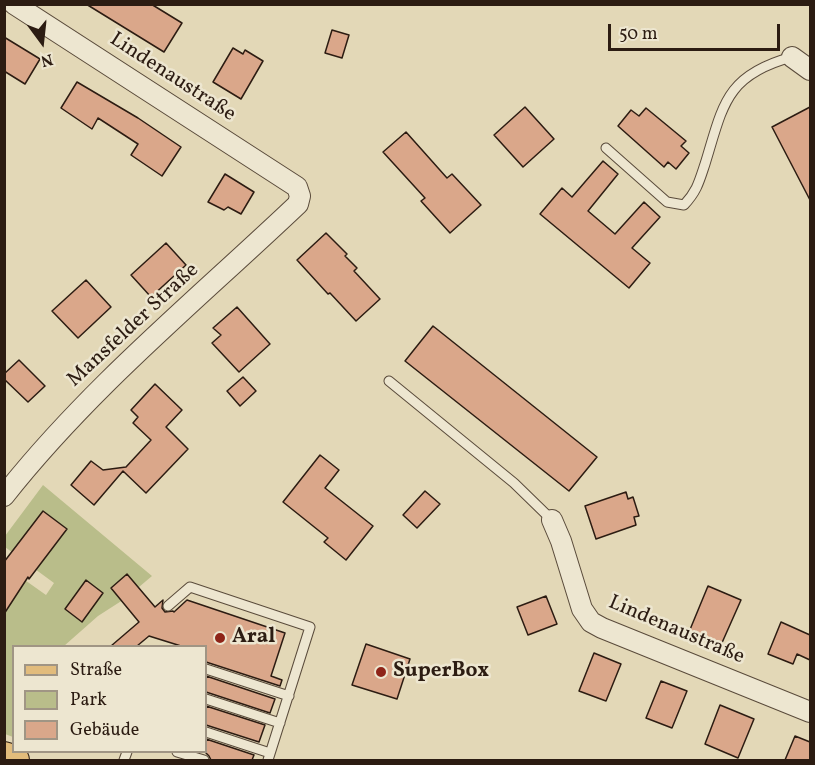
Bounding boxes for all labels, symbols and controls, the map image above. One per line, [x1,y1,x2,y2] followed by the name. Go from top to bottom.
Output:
[12,12,72,72] north arrow
[611,12,784,50] scale bar
[619,22,658,47] text: 50 m
[104,28,240,128] street label: Lindenaustraße
[38,47,55,72] text: N
[63,259,205,393] street label: Mansfelder Straße
[604,591,748,671] street label: Lindenaustraße
[232,625,275,651] place label: Aral
[213,631,227,645] marker: Aral
[12,645,207,753] legend
[70,658,122,683] text: Straße
[393,659,489,685] place label: SuperBox
[374,665,388,679] marker: SuperBox
[70,688,107,713] text: Park
[70,718,139,743] text: Gebäude

